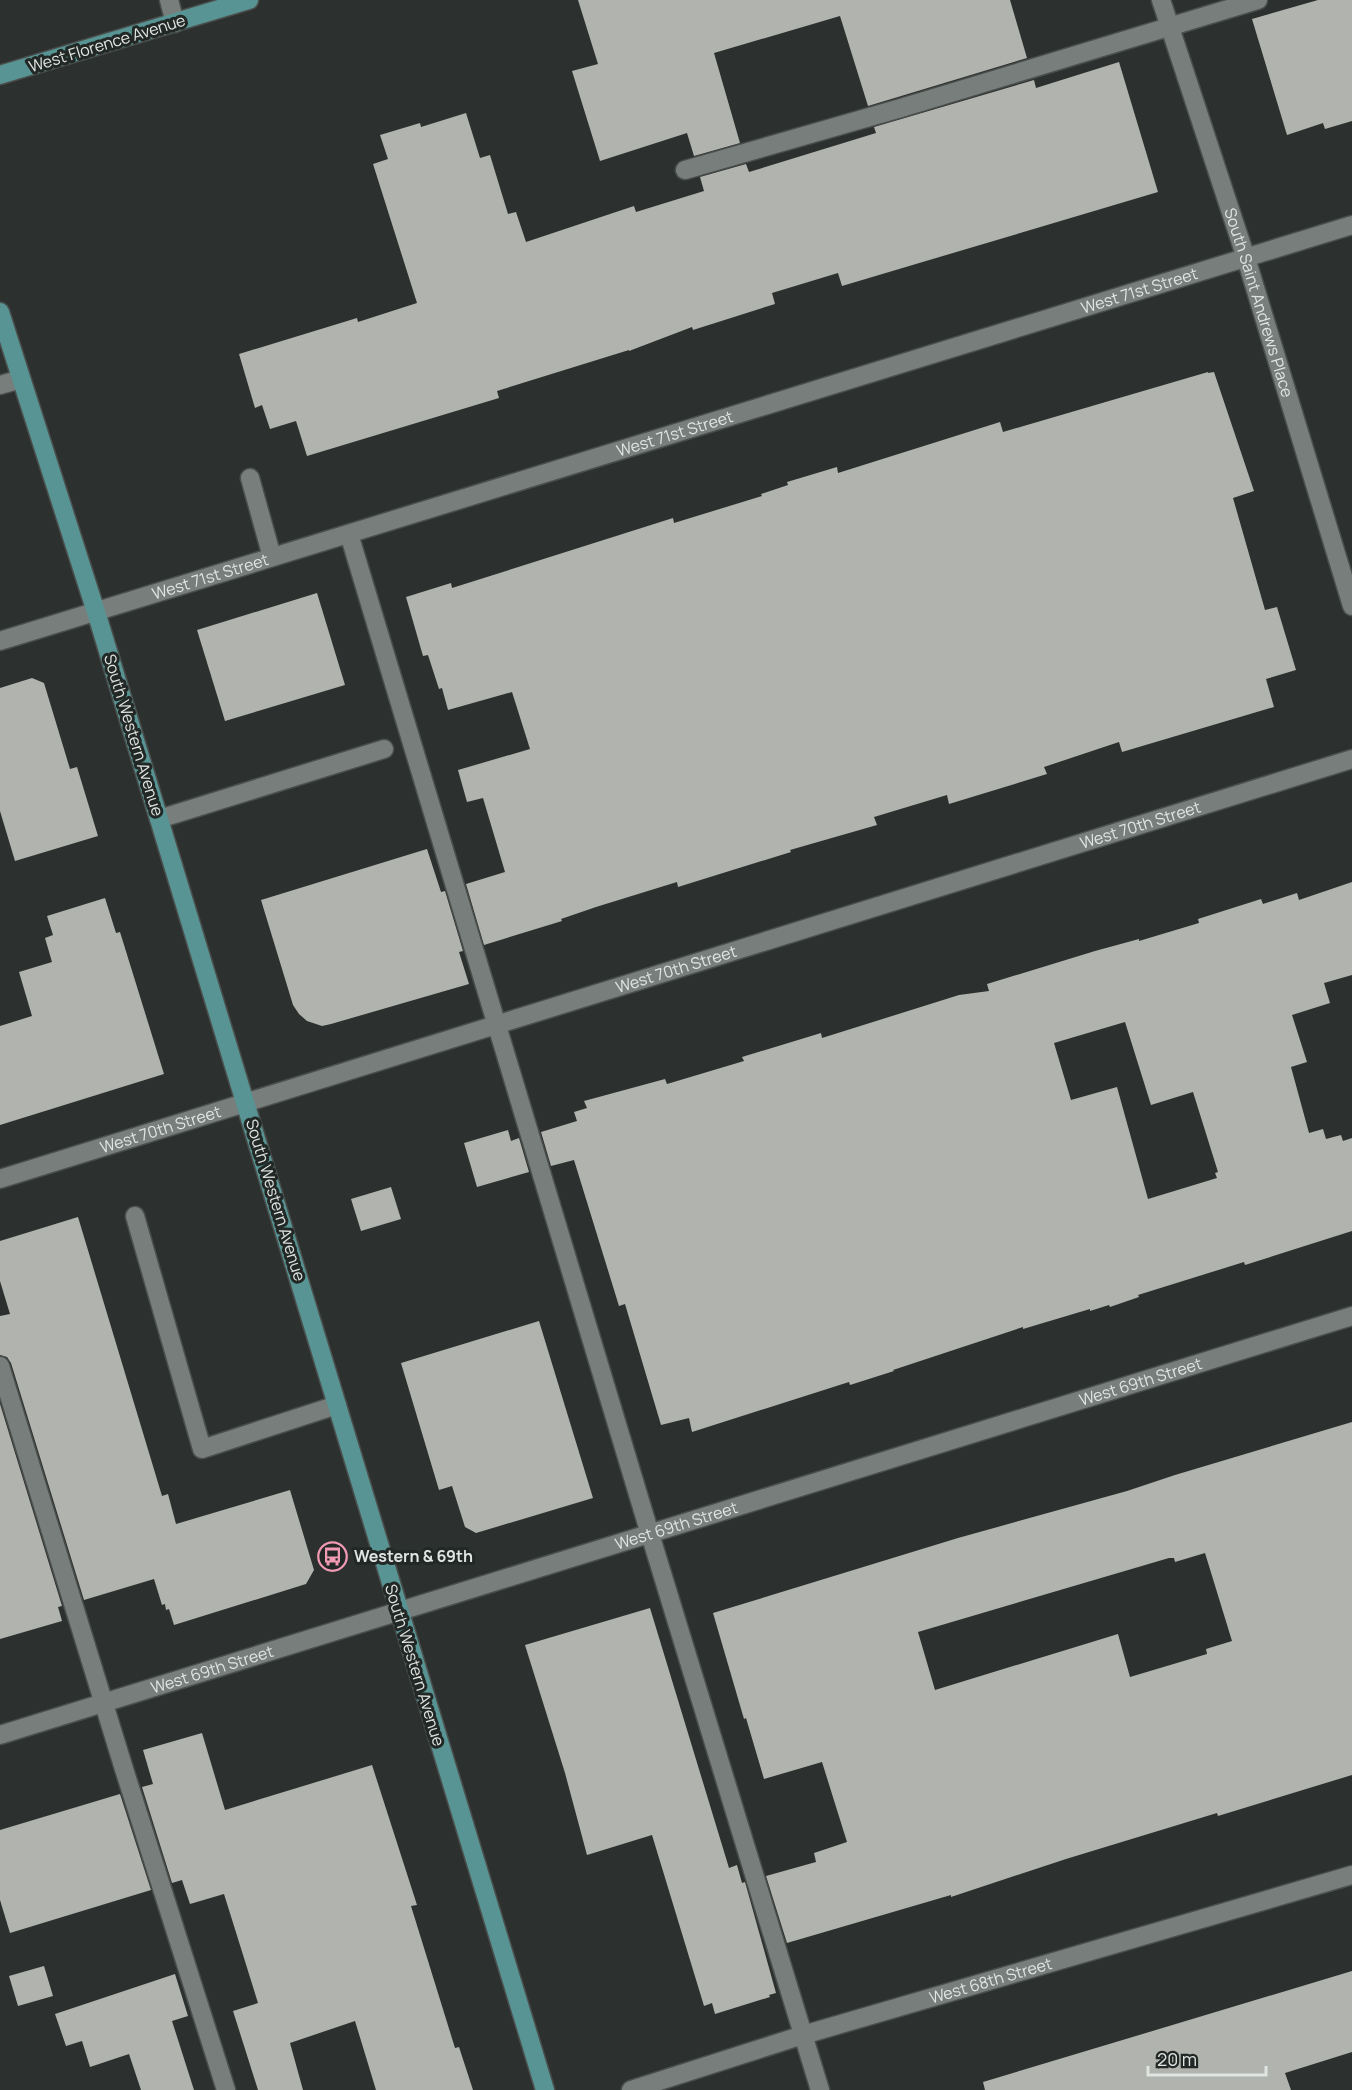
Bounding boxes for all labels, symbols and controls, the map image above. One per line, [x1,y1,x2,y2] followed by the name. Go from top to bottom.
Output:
[26,9,188,77] street label: West Florence Avenue
[1219,205,1299,400] street label: South Saint Andrews Place
[1078,262,1200,319] street label: West 71st Street
[614,405,736,462] street label: West 71st Street
[149,548,271,605] street label: West 71st Street
[99,651,169,819] street label: South Western Avenue
[1077,796,1203,854] street label: West 70th Street
[613,940,739,998] street label: West 70th Street
[97,1100,224,1158] street label: West 70th Street
[241,1116,311,1284] street label: South Western Avenue
[1076,1352,1205,1411] street label: West 69th Street
[612,1496,740,1555] street label: West 69th Street
[317,1540,349,1572] bus stop icon: Western & 69th
[354,1545,473,1567] place label: Western & 69th
[380,1581,450,1749] street label: South Western Avenue
[148,1640,276,1699] street label: West 69th Street
[927,1952,1055,2009] street label: West 68th Street
[1148,2039,1266,2077] scale bar
[1157,2047,1197,2071] text: 20 m

